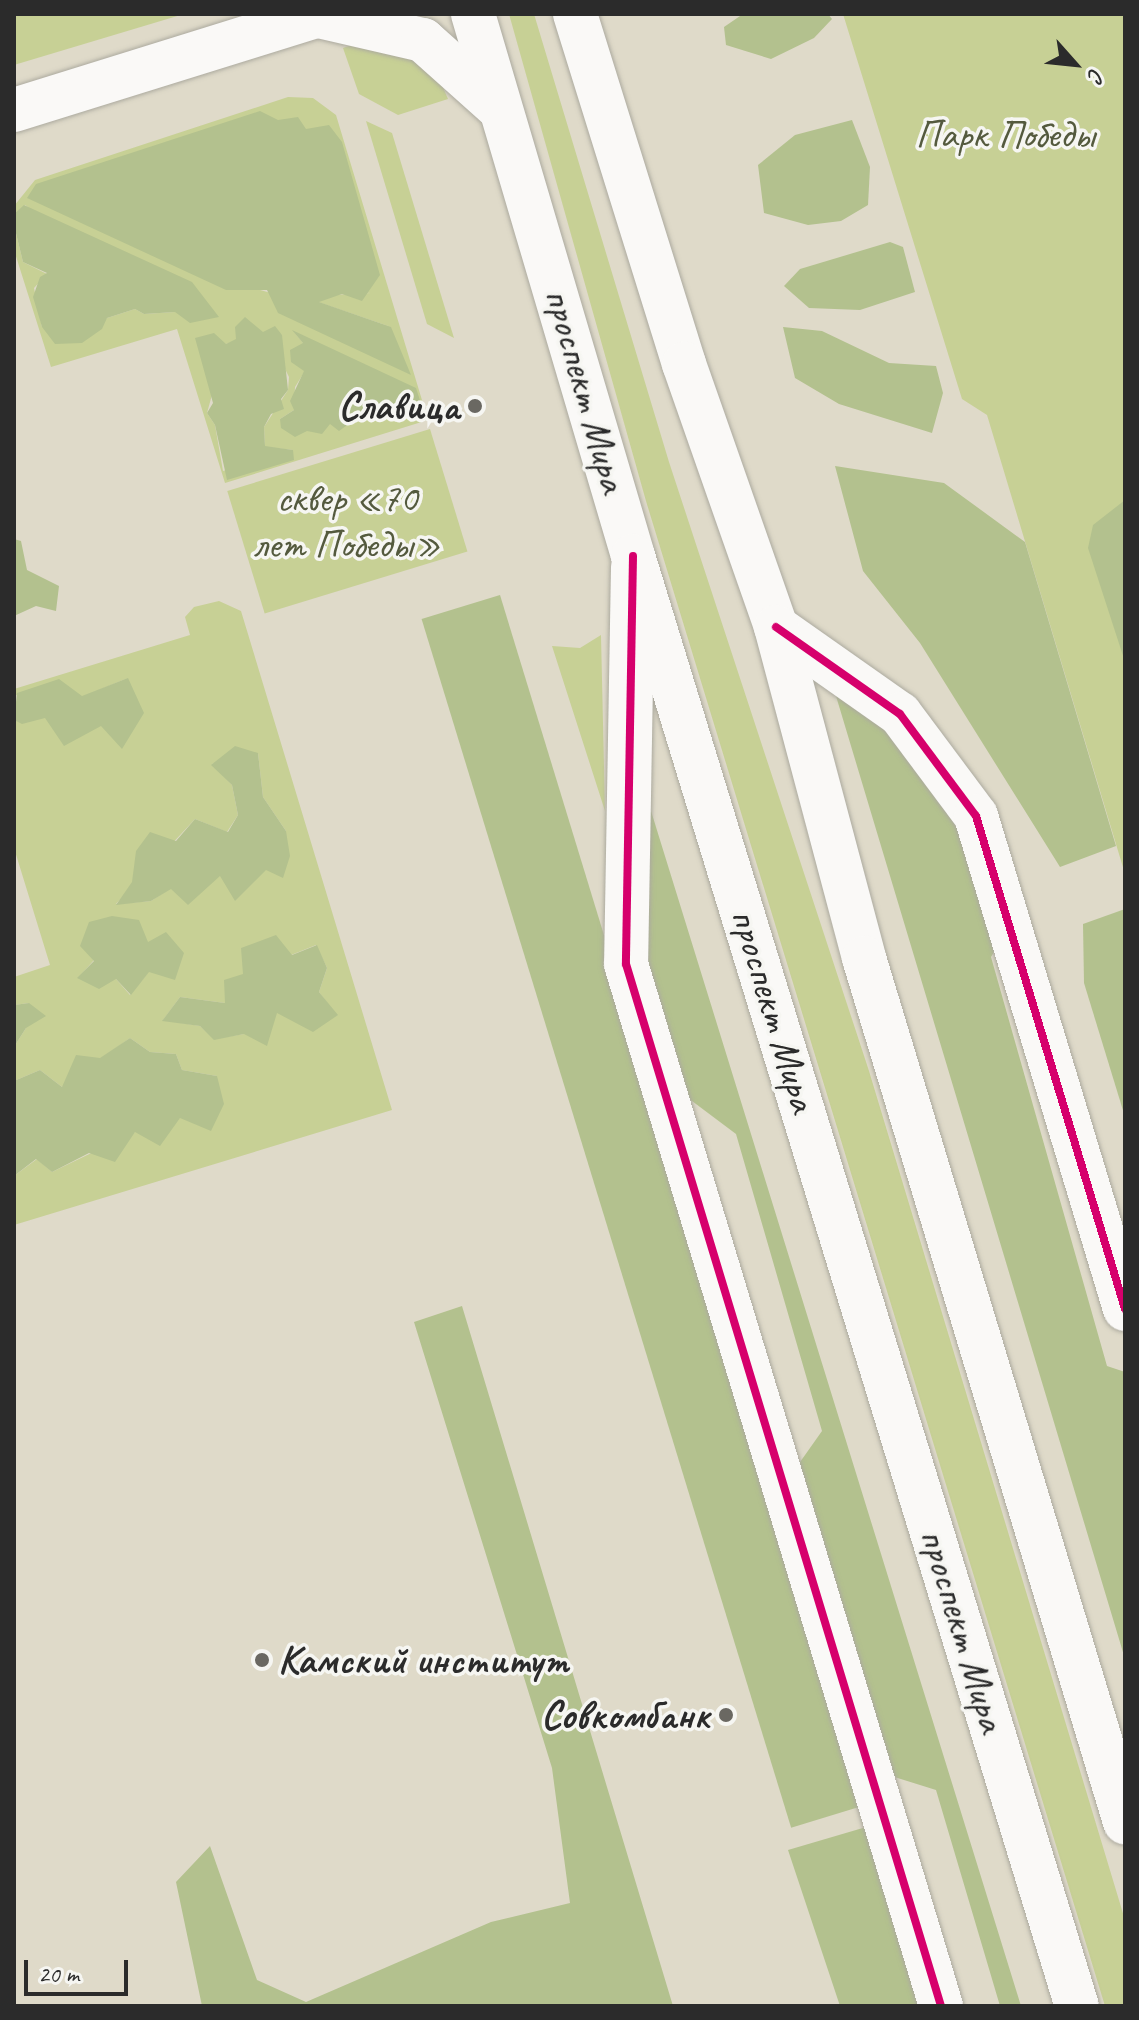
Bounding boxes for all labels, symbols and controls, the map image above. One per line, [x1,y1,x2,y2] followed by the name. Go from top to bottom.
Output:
[1035,24,1115,104] north arrow
[1081,64,1111,86] text: С
[916,110,1094,158] park label: Парк Победы
[534,283,638,497] street label: проспект Мира
[338,382,459,430] place label: Славица
[466,397,484,415] marker: Славица
[253,474,441,568] park label: сквер «70 лет Победы»
[720,903,828,1117] street label: проспект Мира
[909,1523,1017,1737] street label: проспект Мира
[278,1636,568,1684] place label: Камский институт
[253,1651,271,1669] marker: Камский институт
[541,1691,710,1739] place label: Совкомбанк
[717,1706,735,1724] marker: Совкомбанк
[28,1944,132,1994] scale bar
[38,1959,79,1989] text: 20 m

